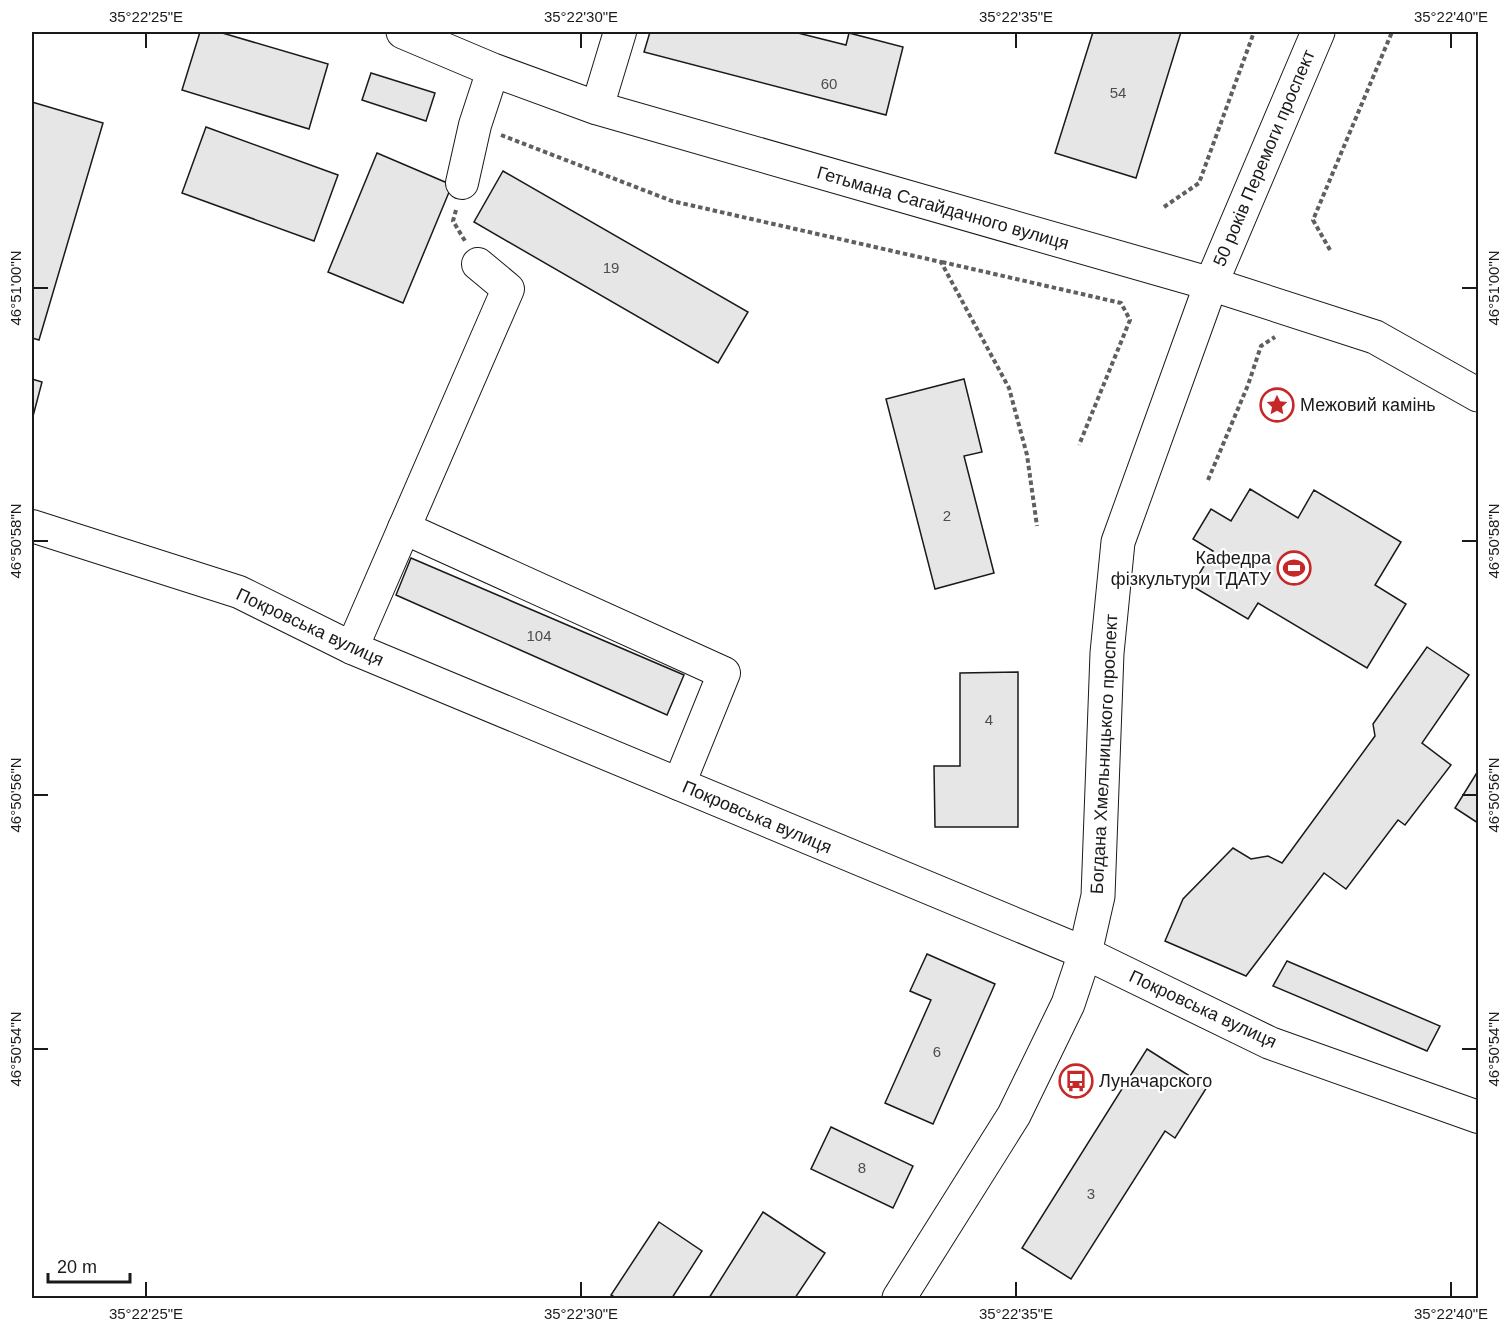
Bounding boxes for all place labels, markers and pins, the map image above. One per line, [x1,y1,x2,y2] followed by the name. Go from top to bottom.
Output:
[1259,387,1295,423] place icon: Межовий камінь
[1300,395,1436,415] place label: Межовий камінь
[1111,548,1272,589] place label: Кафедра фізкультури ТДАТУ
[1276,550,1312,586] sports icon: Кафедра фізкультури ТДАТУ
[1058,1063,1094,1099] bus stop icon: Луначарского
[1099,1071,1212,1091] place label: Луначарского

